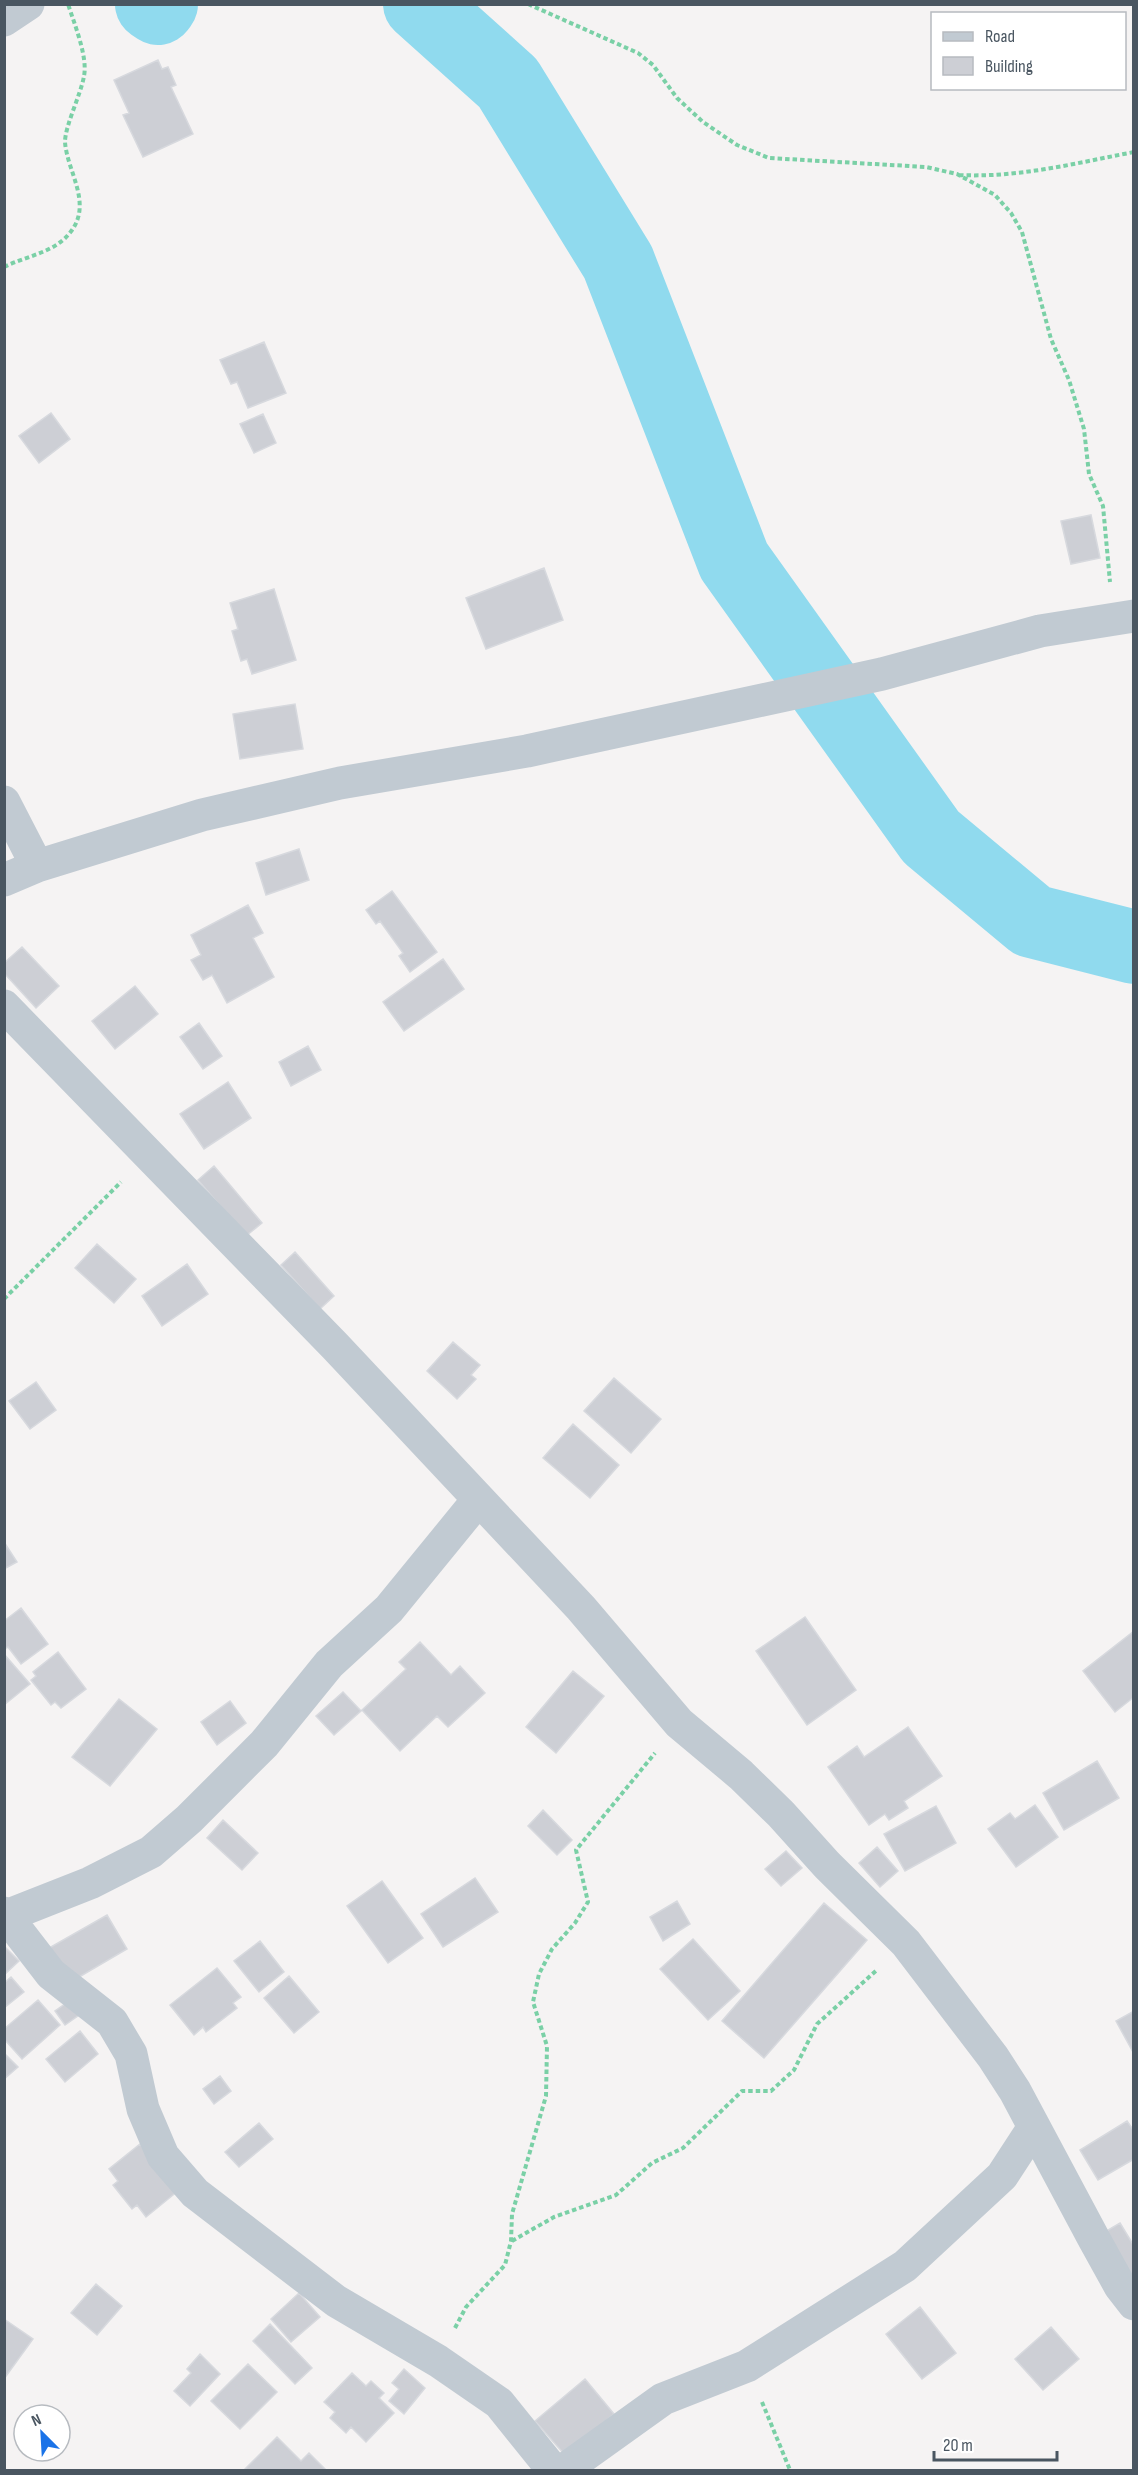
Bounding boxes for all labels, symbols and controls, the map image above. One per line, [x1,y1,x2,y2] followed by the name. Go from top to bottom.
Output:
[931,12,1126,90] legend
[985,26,1015,47] text: Road
[985,56,1033,77] text: Building
[12,2403,72,2463] north arrow
[29,2410,44,2431] text: N
[934,2424,1057,2462] scale bar
[943,2435,973,2456] text: 20 m

